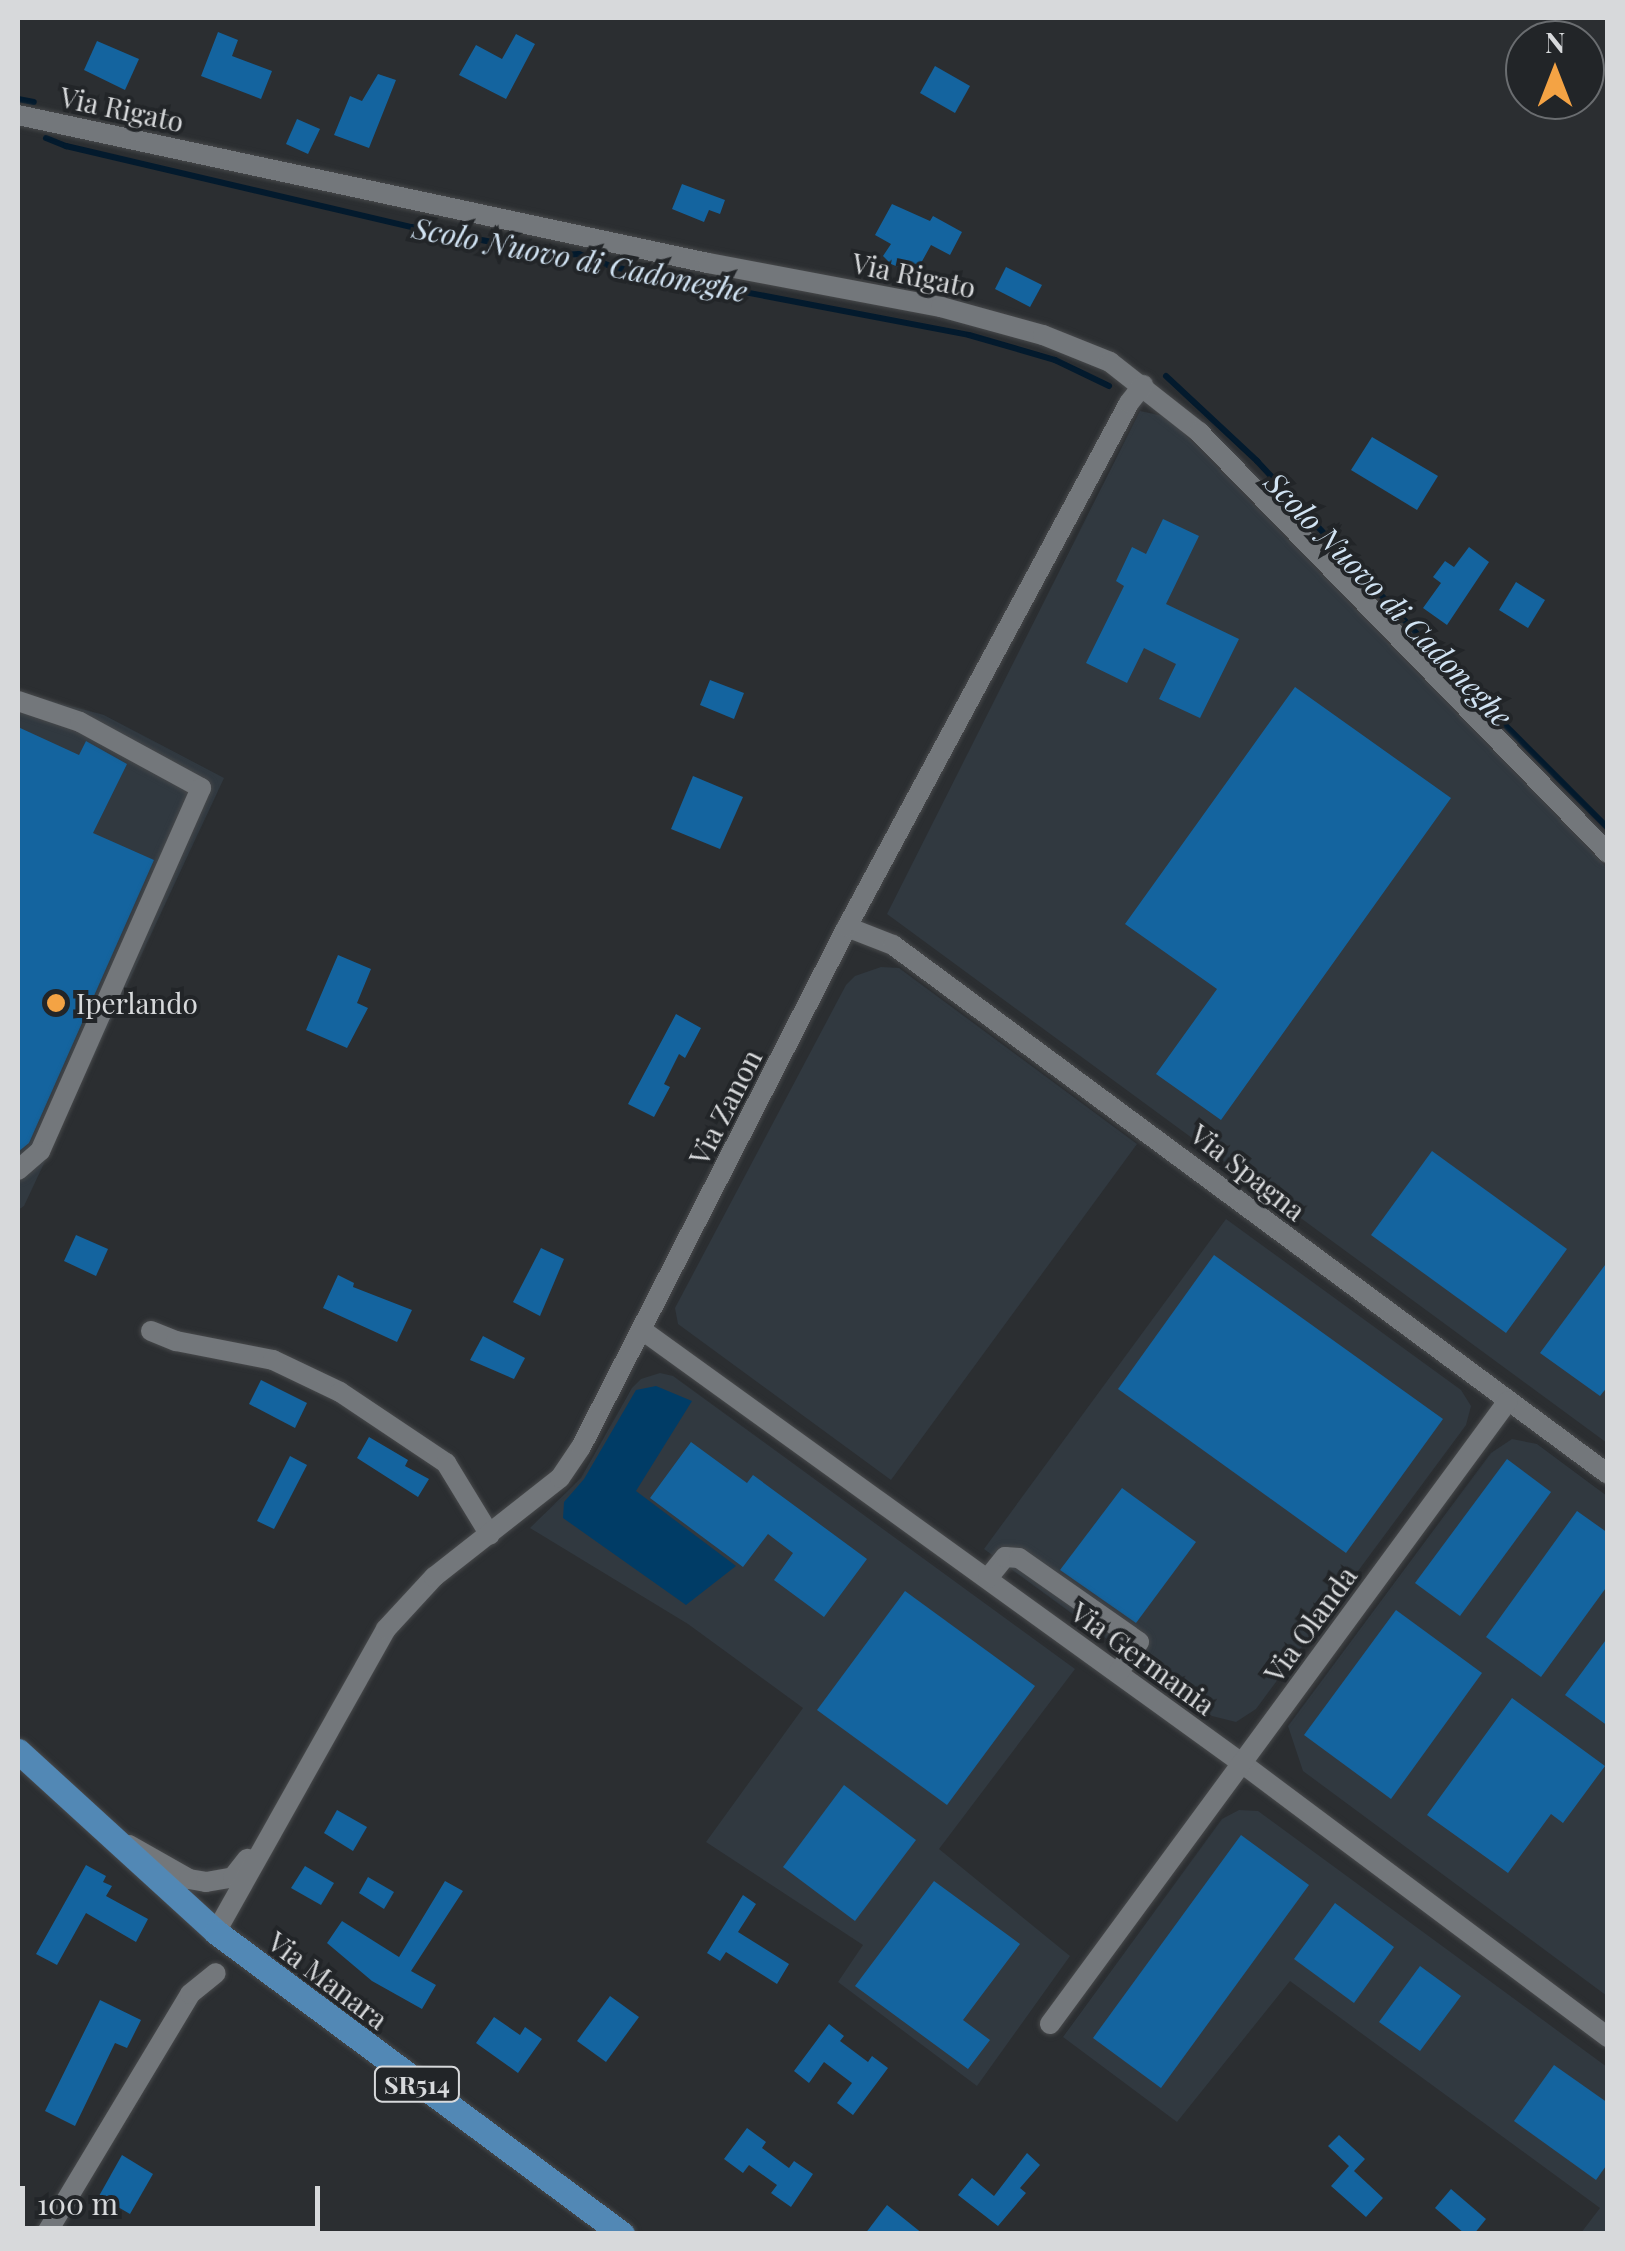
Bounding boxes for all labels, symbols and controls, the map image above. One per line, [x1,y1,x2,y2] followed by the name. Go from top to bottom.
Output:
[1505,20,1605,120] north arrow
[1545,23,1565,60] text: N
[57,79,187,139] street label: Via Rigato
[410,209,750,309] water label: Scolo Nuovo di Cadoneghe
[849,245,979,305] street label: Via Rigato
[1258,464,1520,734] water label: Scolo Nuovo di Cadoneghe
[76,986,198,1020] place label: Iperlando
[45,992,67,1014] marker: Iperlando
[682,1044,768,1170] street label: Via Zanon
[1184,1117,1312,1227] street label: Via Spagna
[1257,1559,1363,1689] street label: Via Olanda
[1064,1594,1222,1722] street label: Via Germania
[261,1924,395,2036] street label: Via Manara
[372,2064,462,2104] road number: SR514
[25,2166,325,2228] scale bar
[37,2183,118,2223] text: 100 m

